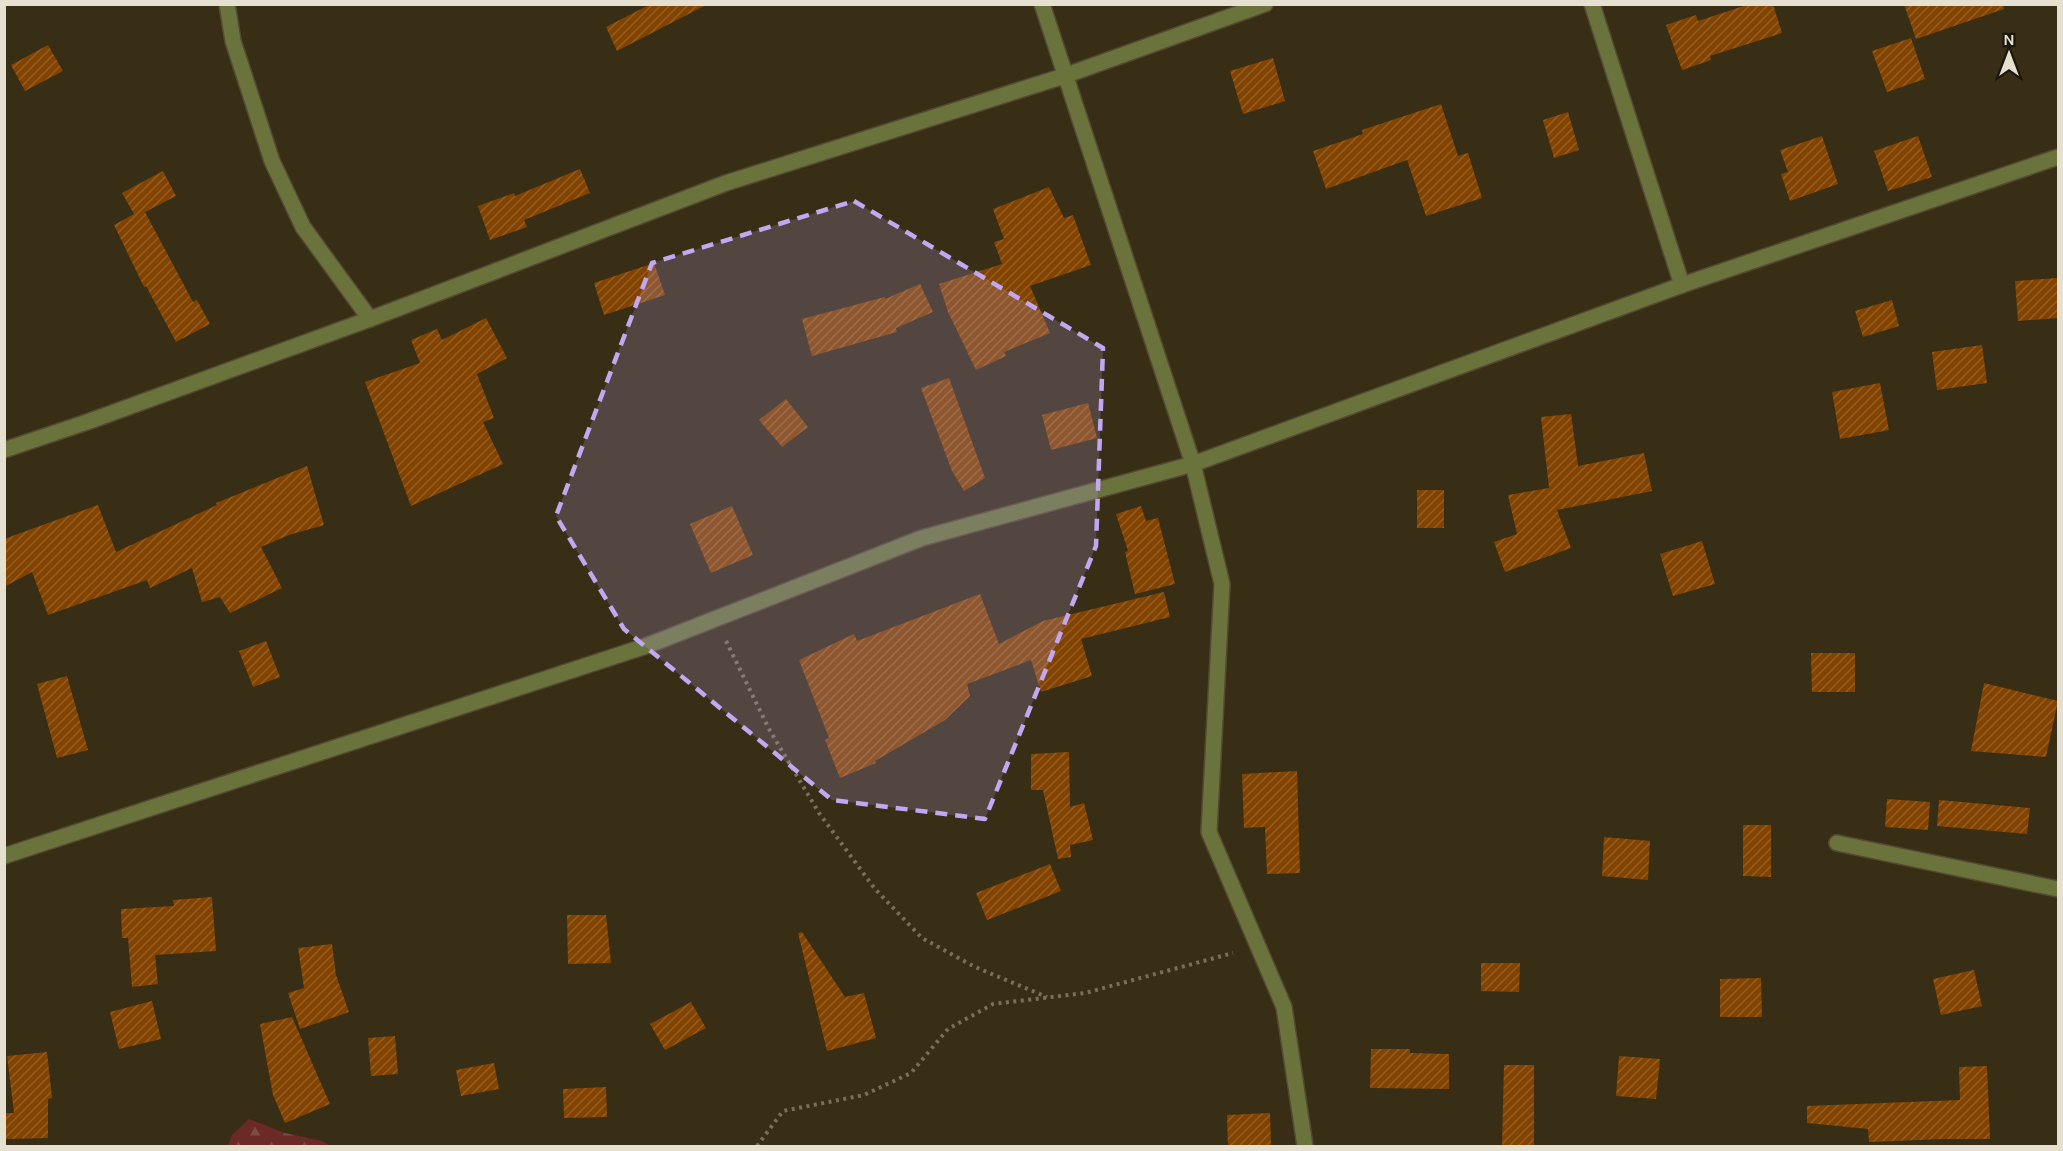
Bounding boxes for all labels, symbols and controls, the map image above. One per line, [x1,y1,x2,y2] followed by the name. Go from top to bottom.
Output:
[1979,24,2039,84] north arrow
[2003,30,2015,49] text: N

